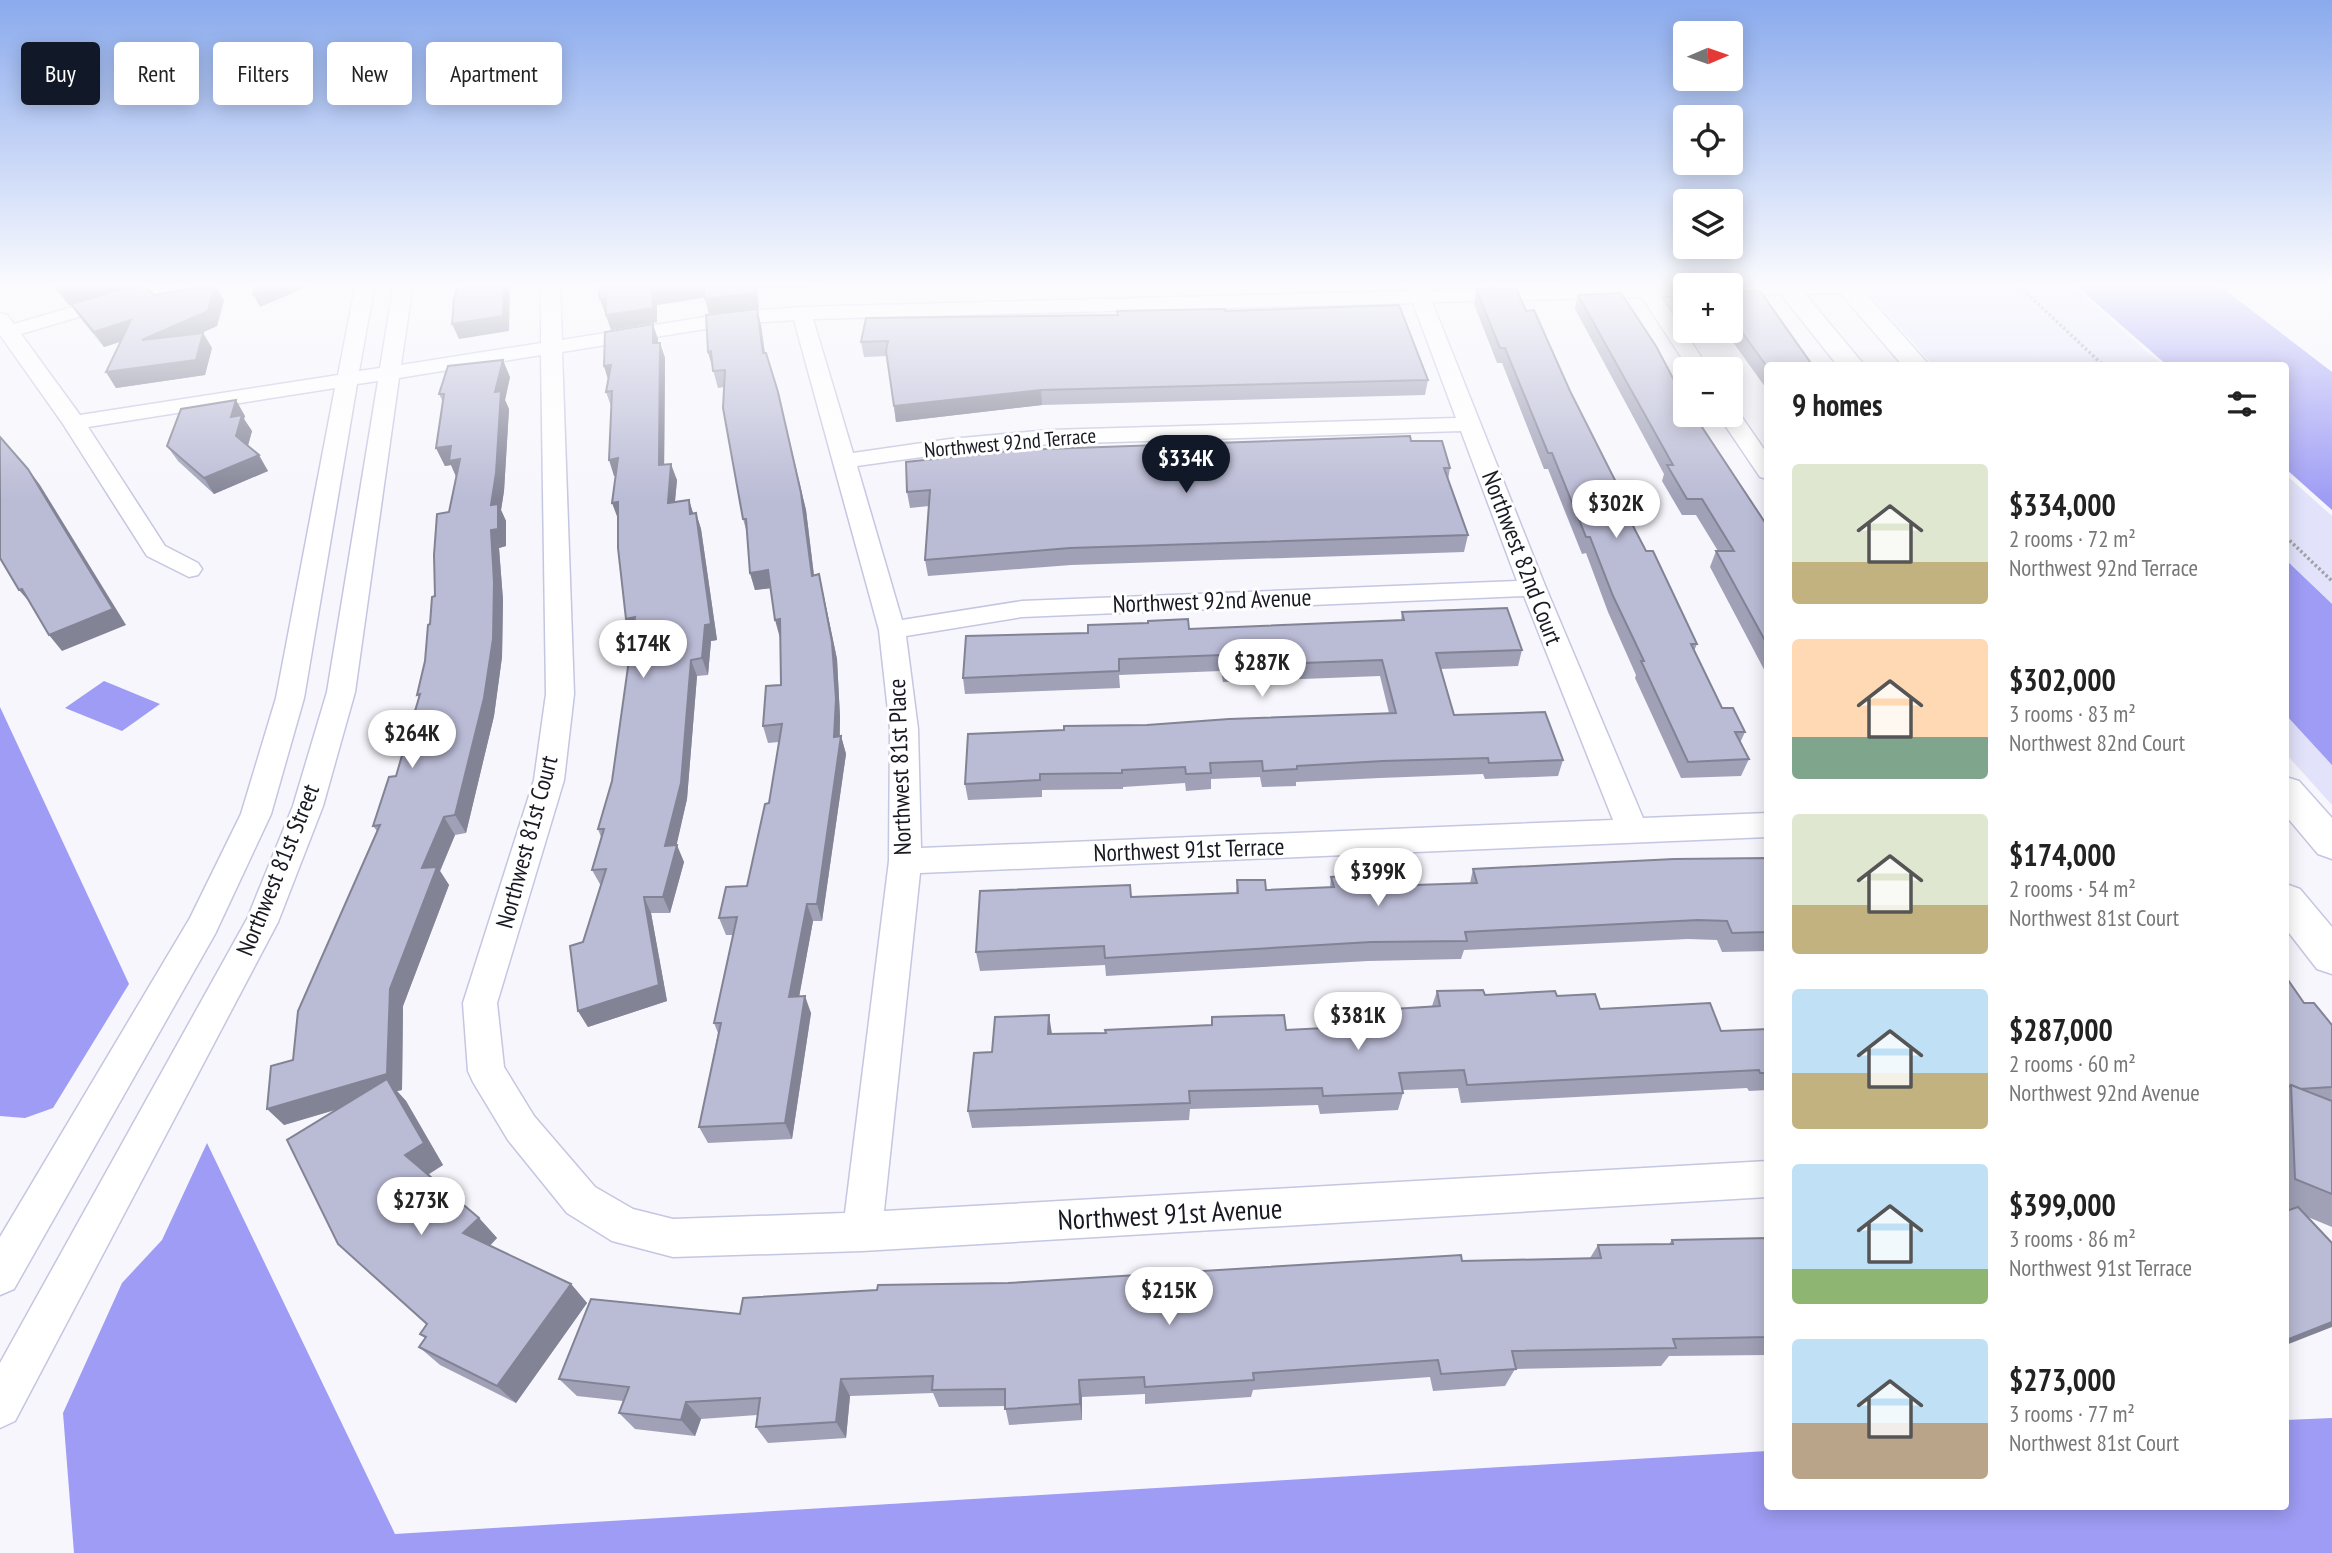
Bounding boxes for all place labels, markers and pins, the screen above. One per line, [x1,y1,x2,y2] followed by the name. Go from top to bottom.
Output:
[1137,435,1235,495] pin: $334K
[1567,480,1665,540] pin: $302K
[594,620,692,680] pin: $174K
[1213,640,1311,699] pin: $287K
[363,710,461,770] pin: $264K
[1329,848,1427,908] pin: $399K
[1309,992,1407,1052] pin: $381K
[372,1178,470,1237] pin: $273K
[1120,1268,1218,1327] pin: $215K

